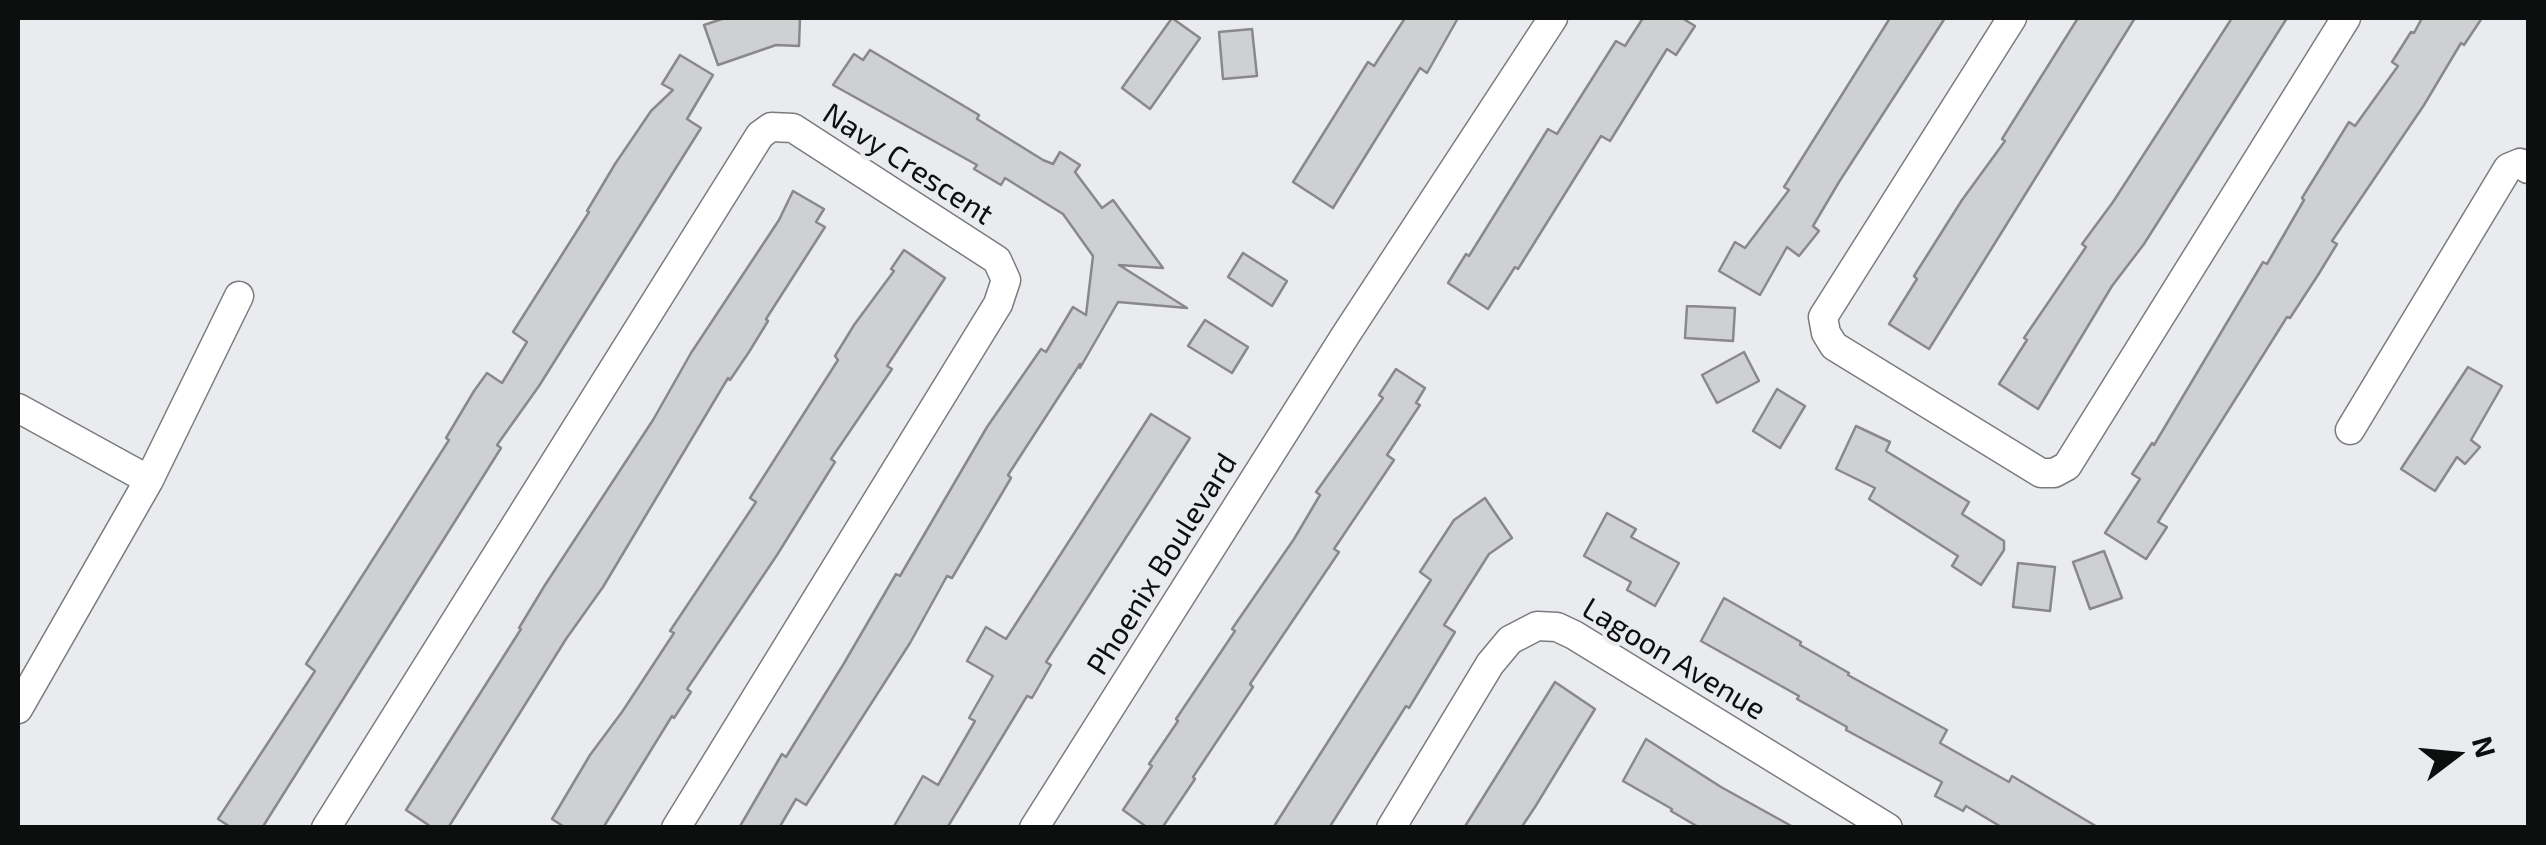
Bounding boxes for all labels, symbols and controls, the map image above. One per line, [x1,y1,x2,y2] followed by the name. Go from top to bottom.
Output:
[816,96,1000,232] street label: Navy Crescent
[1079,447,1245,681] street label: Phoenix Boulevard
[1576,590,1772,728] street label: Lagoon Avenue
[2406,705,2506,805] north arrow
[2466,732,2504,761] text: N

